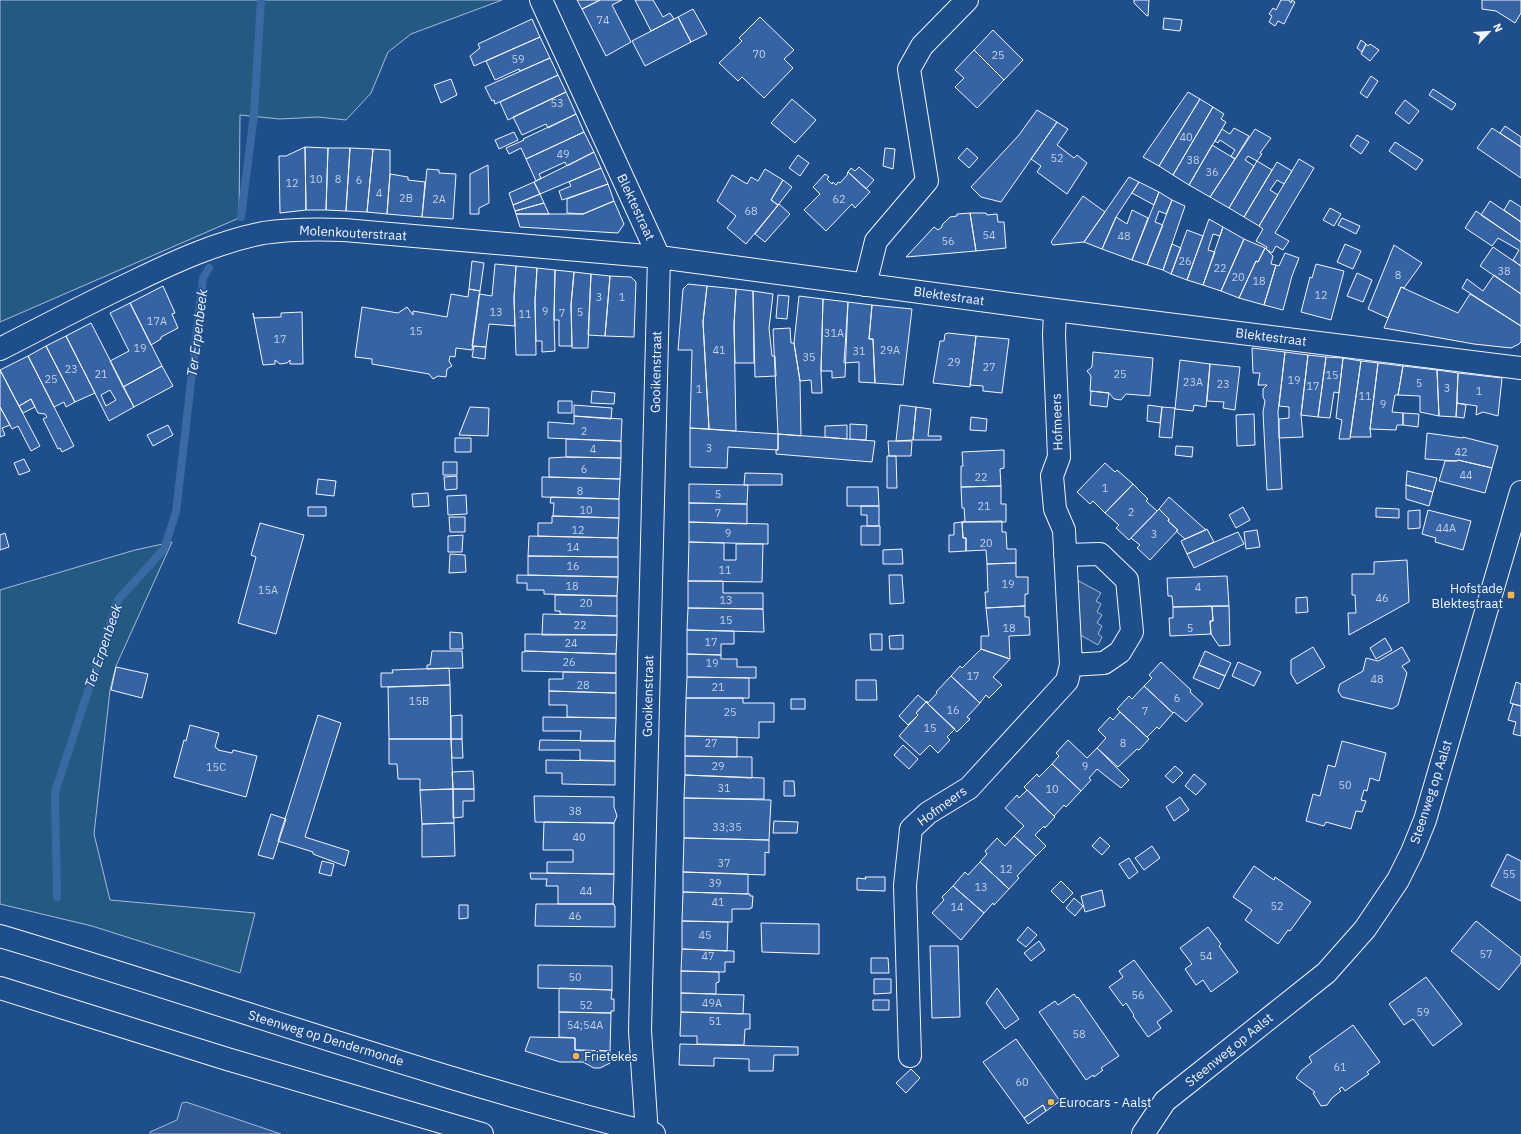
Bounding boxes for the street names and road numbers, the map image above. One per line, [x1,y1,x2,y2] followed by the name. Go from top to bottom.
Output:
[613,171,659,243] street label: Blektestraat
[299,222,407,244] street label: Molenkouterstraat
[912,283,986,309] street label: Blektestraat
[1234,324,1308,350] street label: Blektestraat
[647,331,665,413] street label: Gooikenstraat
[1048,393,1066,451] street label: Hofmeers
[639,655,657,737] street label: Gooikenstraat
[1406,738,1456,846] street label: Steenweg op Aalst
[914,782,970,830] street label: Hofmeers
[246,1006,406,1070] street label: Steenweg op Dendermonde
[1182,1009,1276,1091] street label: Steenweg op Aalst

